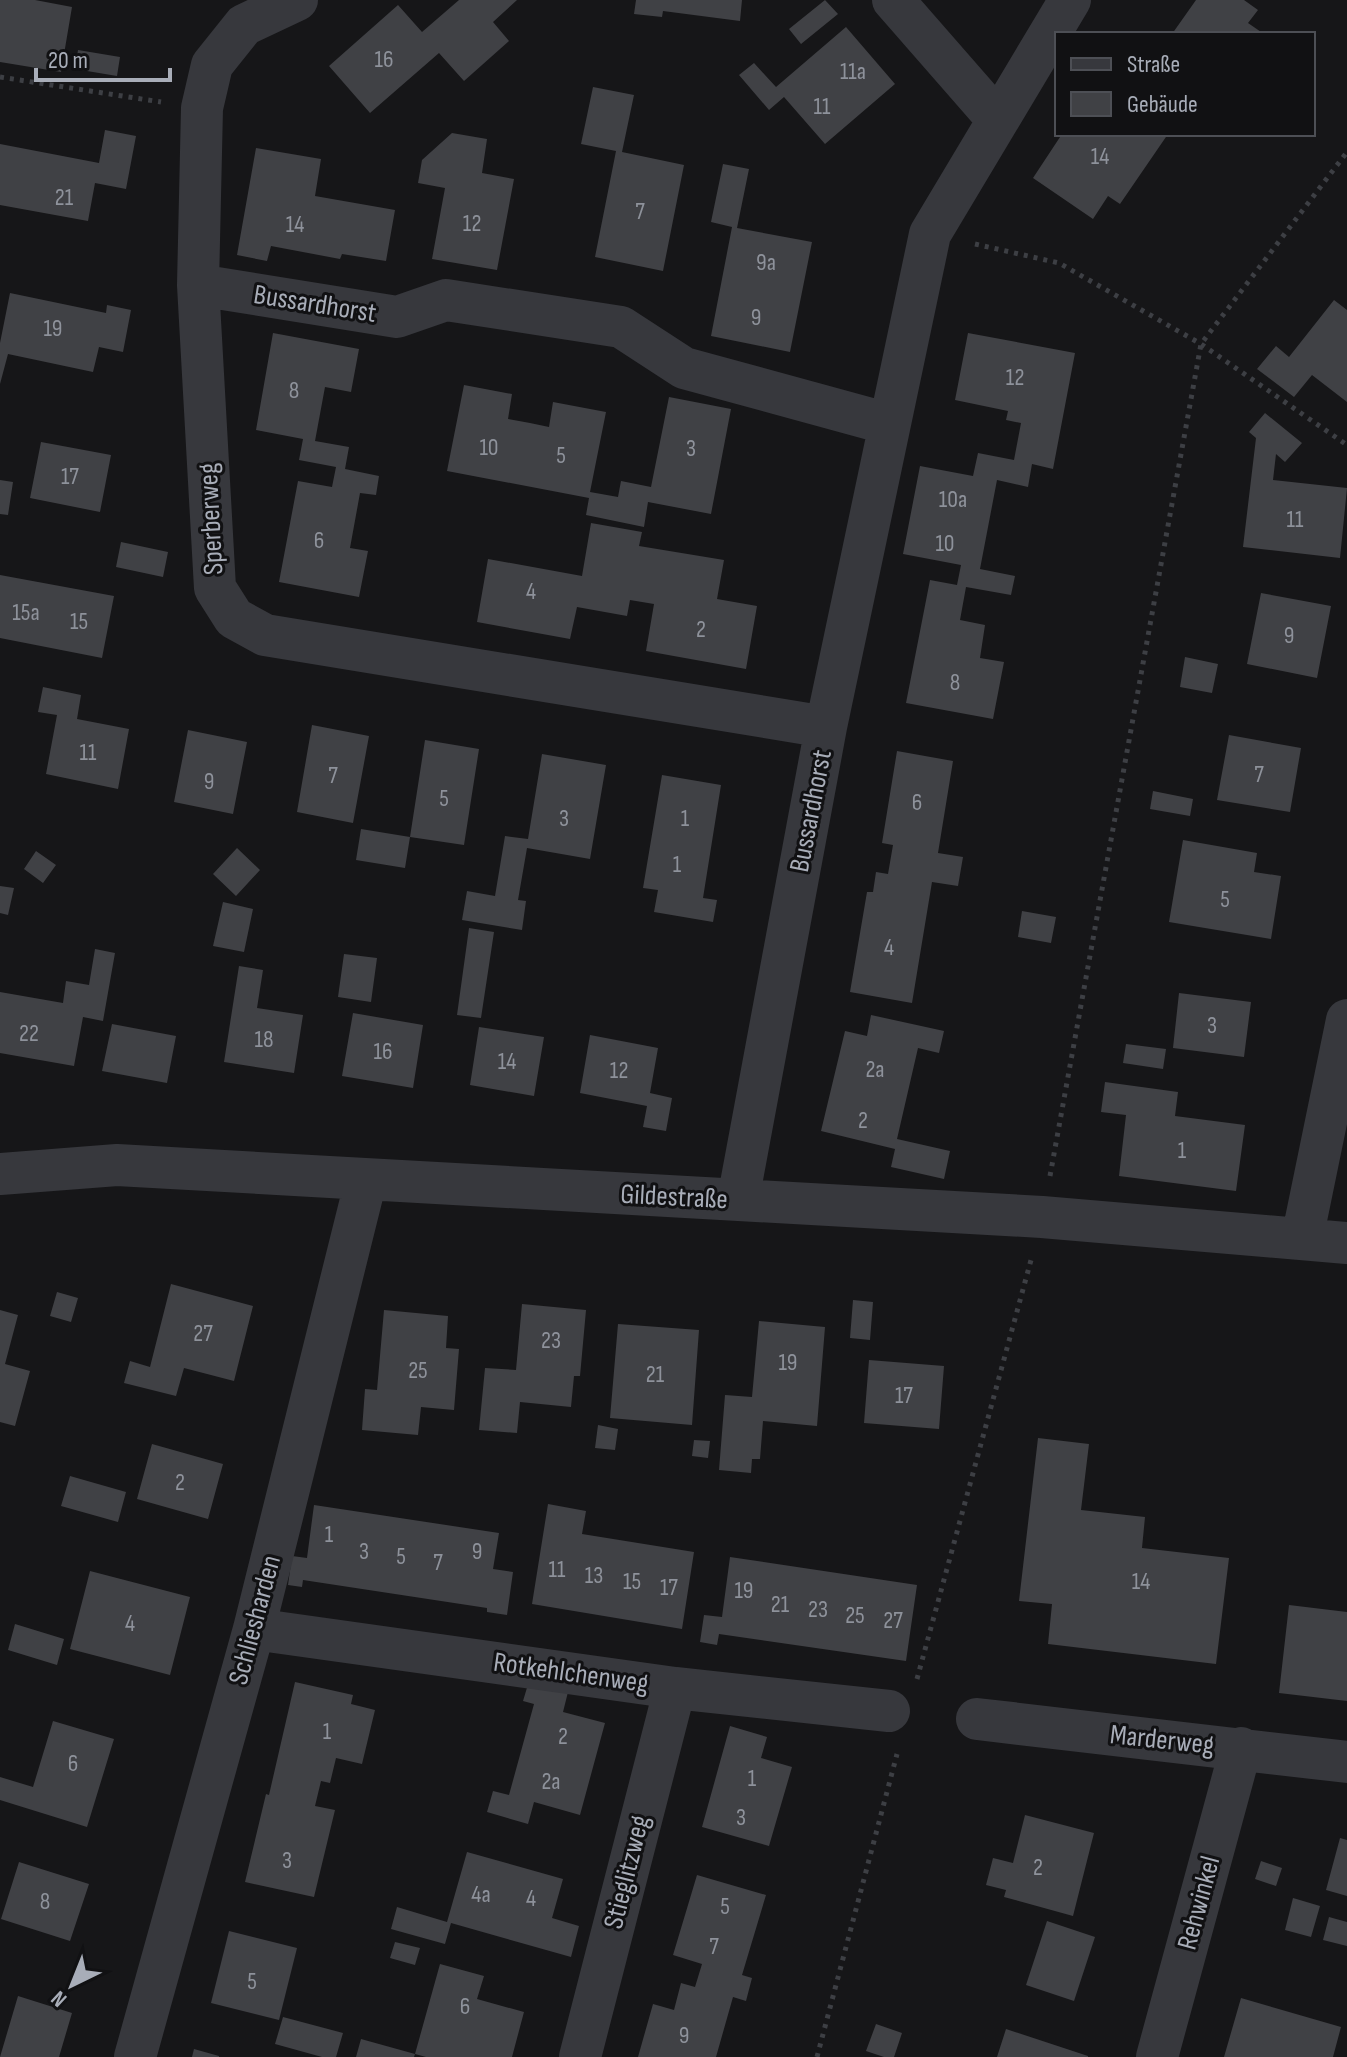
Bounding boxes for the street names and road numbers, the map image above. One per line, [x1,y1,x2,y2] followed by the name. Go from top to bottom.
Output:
[251,278,379,330] street label: Bussardhorst
[192,462,230,576] street label: Sperberweg
[783,747,839,875] street label: Bussardhorst
[620,1178,728,1216] street label: Gildestraße
[222,1552,288,1688] street label: Schliesharden
[492,1646,650,1700] street label: Rotkehlchenweg
[1108,1718,1216,1762] street label: Marderweg
[597,1812,657,1932] street label: Stieglitzweg
[1171,1853,1227,1953] street label: Rehwinkel

